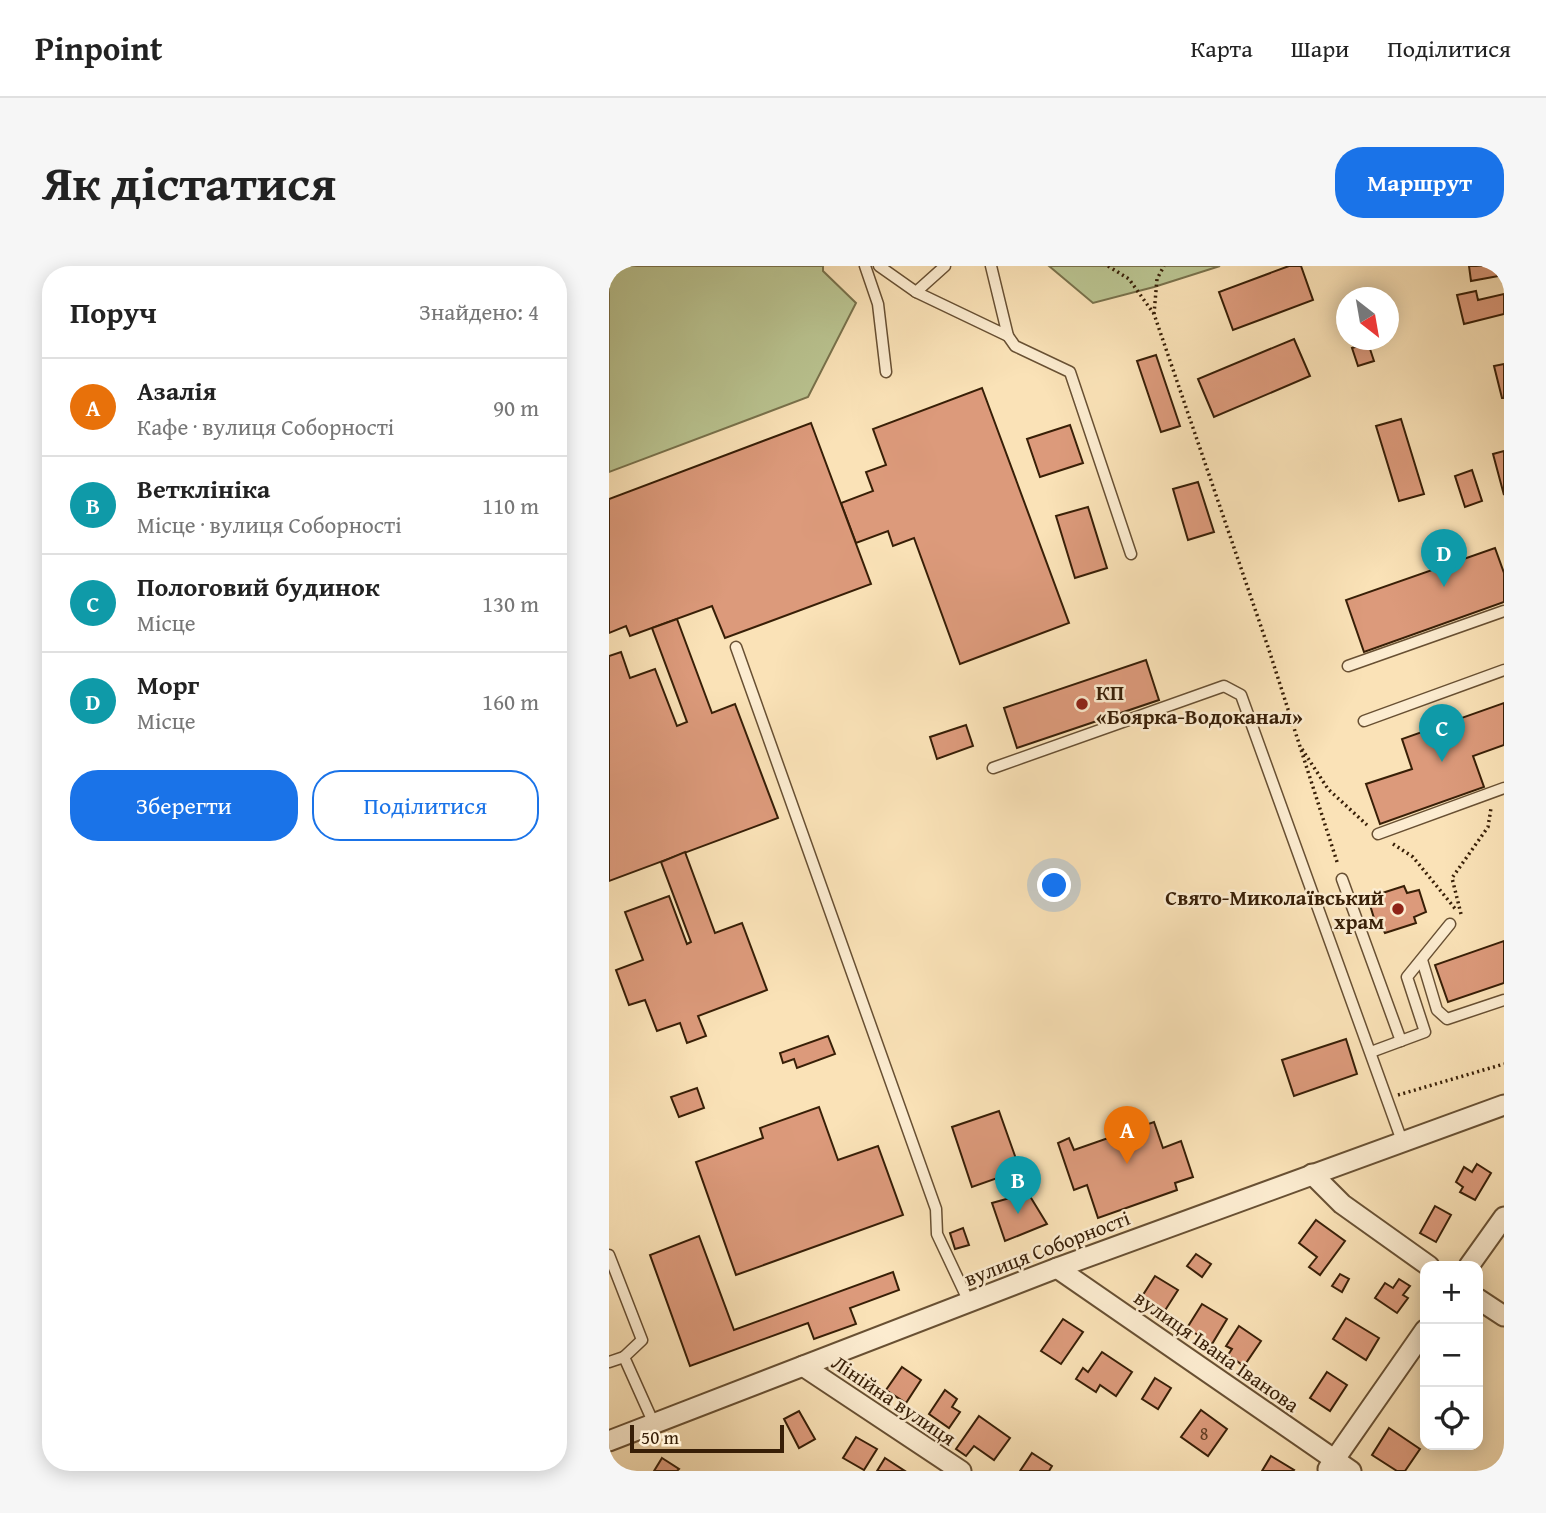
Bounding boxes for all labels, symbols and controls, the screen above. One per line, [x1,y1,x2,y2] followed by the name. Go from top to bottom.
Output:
[35,24,162,72] text: Pinpoint
[1190,31,1253,66] text: Карта
[1291,31,1349,66] text: Шари
[1387,31,1511,66] text: Поділитися
[42,146,336,218] text: Як дістатися
[1335,147,1504,218] button: Маршрут
[1336,287,1399,350] north arrow
[70,290,157,334] text: Поруч
[419,295,539,328] text: Знайдено: 4
[137,371,217,410] text: Азалія
[86,391,100,424] text: A
[493,391,539,424] text: 90 m
[137,410,394,443] text: Кафе · вулиця Соборності
[137,469,270,508] text: Ветклініка
[86,489,100,522] text: B
[482,489,539,522] text: 110 m
[137,508,402,541] text: Місце · вулиця Соборності
[1421,529,1467,587] pin: D
[137,567,380,606] text: Пологовий будинок
[86,587,100,620] text: C
[482,587,539,620] text: 130 m
[137,606,196,639] text: Місце
[137,665,199,704] text: Морг
[1096,677,1303,732] place label: КП «Боярка-Водоканал»
[86,685,100,718] text: D
[482,685,539,718] text: 160 m
[1074,696,1090,712] marker: КП «Боярка-Водоканал»
[137,704,196,737] text: Місце
[1419,704,1465,762] pin: C
[70,770,298,841] button: Зберегти
[312,770,539,841] button: Поділитися
[1037,868,1071,902] your location
[1165,882,1384,937] place label: Свято-Миколаївський храм
[1390,901,1406,917] marker: Свято-Миколаївський храм
[1104,1106,1150,1164] pin: A
[995,1156,1041,1214] pin: B
[960,1202,1135,1294] street label: вулиця Соборності
[1420,1261,1483,1450] map controls
[1420,1261,1483,1324] button: +
[1128,1282,1306,1420] street label: вулиця Івана Іванова
[1420,1324,1483,1387] button: −
[826,1347,963,1453] street label: Лінійна вулиця
[1420,1387,1483,1450] button: locate
[1200,1420,1208,1447] house number: 8
[630,1422,784,1454] scale bar
[641,1423,679,1451] text: 50 m

